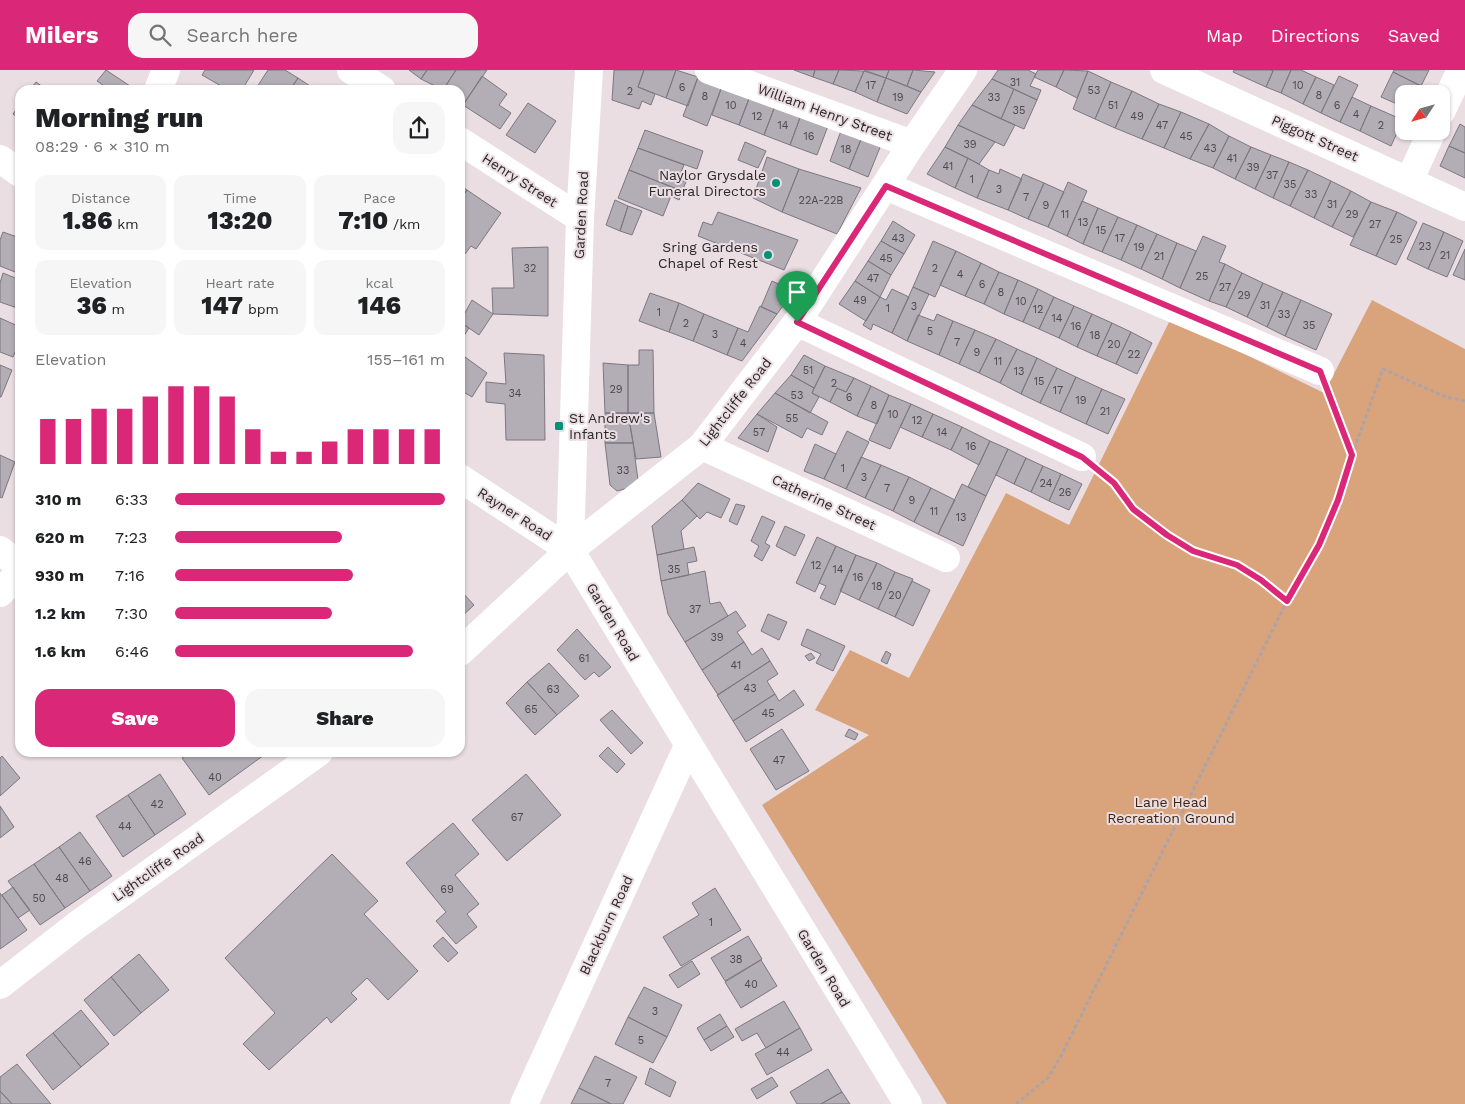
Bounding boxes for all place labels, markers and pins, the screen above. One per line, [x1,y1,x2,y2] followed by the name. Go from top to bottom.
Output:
[648,167,766,199] place label: Naylor Grysdale Funeral Directors
[770,177,782,189] marker: Naylor Grysdale Funeral Directors
[658,239,758,271] place label: Sring Gardens Chapel of Rest
[762,249,774,261] marker: Sring Gardens Chapel of Rest
[776,271,818,322] pin
[569,410,650,442] place label: St Andrew's Infants
[553,420,565,432] marker: St Andrew's Infants

